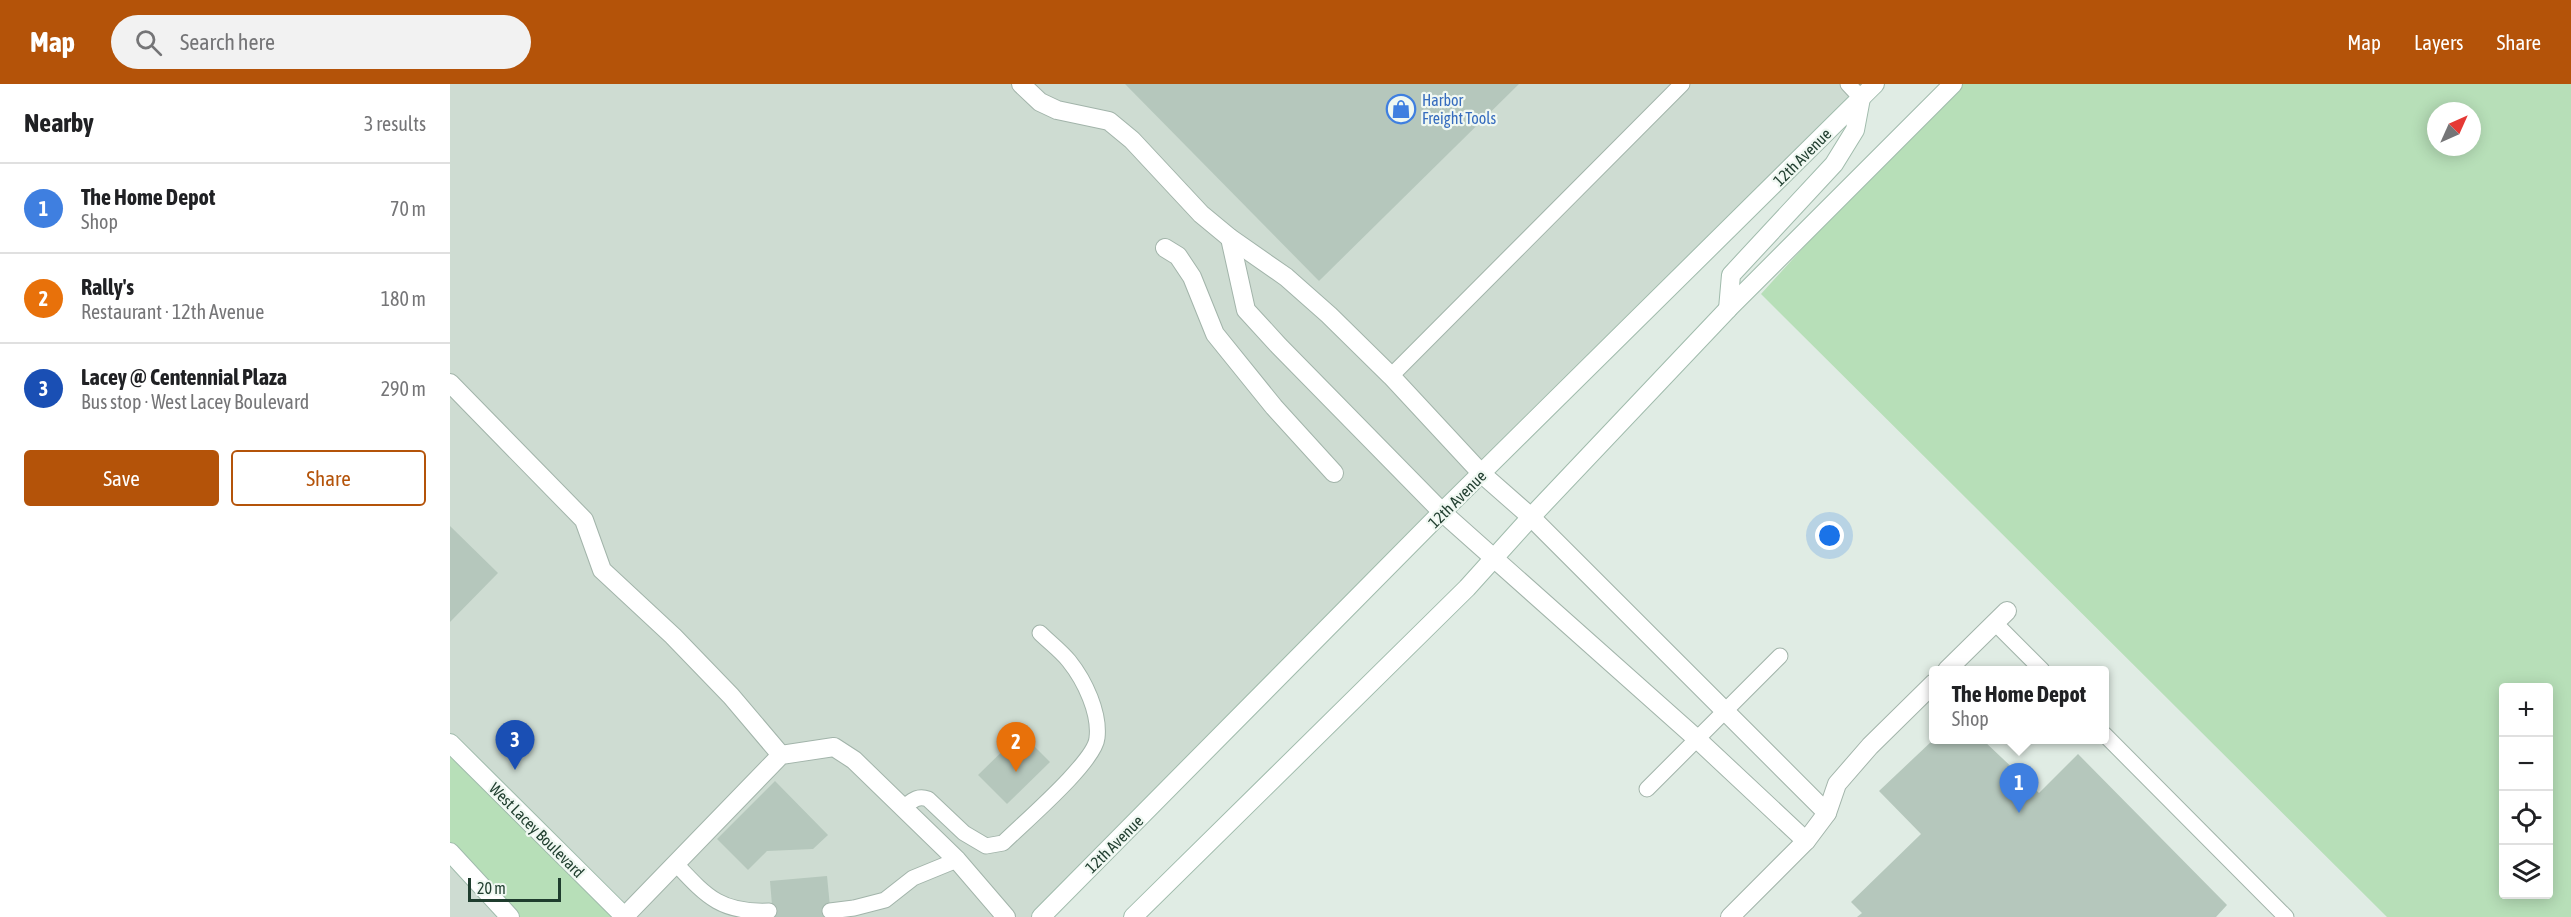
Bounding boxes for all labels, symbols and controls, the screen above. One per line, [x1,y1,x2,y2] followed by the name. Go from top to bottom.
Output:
[111,15,531,69] search box
[30,26,75,58] text: Map
[132,26,165,59] icon: search
[180,29,275,55] text: Search here
[2347,30,2381,54] text: Map
[2414,30,2464,54] text: Layers
[2497,30,2541,54] text: Share
[1422,91,1497,128] place label: Harbor Freight Tools
[1385,93,1417,125] shop icon: Harbor Freight Tools
[2427,102,2481,156] north arrow
[24,108,94,138] text: Nearby
[364,112,426,135] text: 3 results
[1770,125,1834,189] street label: 12th Avenue
[81,184,215,210] text: The Home Depot
[39,197,48,220] text: 1
[390,197,426,220] text: 70 m
[81,210,118,233] text: Shop
[81,274,134,300] text: Rally's
[39,287,48,310] text: 2
[381,287,426,310] text: 180 m
[81,300,264,323] text: Restaurant · 12th Avenue
[81,364,287,390] text: Lacey @ Centennial Plaza
[39,377,48,400] text: 3
[381,377,426,400] text: 290 m
[81,390,309,413] text: Bus stop · West Lacey Boulevard
[24,450,219,506] button: Save
[231,450,426,506] button: Share
[1425,467,1489,531] street label: 12th Avenue
[1815,521,1844,550] your location
[1929,666,2109,744] popup
[1952,681,2086,707] text: The Home Depot
[2499,683,2553,899] map controls
[2499,683,2553,737] button: +
[1952,707,1989,730] text: Shop
[496,720,534,770] pin: 3
[996,722,1036,772] pin: 2
[2499,737,2553,791] button: −
[2000,764,2038,813] pin: 1
[485,779,588,882] street label: West Lacey Boulevard
[2499,791,2553,845] button: locate
[1082,812,1146,876] street label: 12th Avenue
[2499,845,2553,899] button: layers
[468,875,561,902] scale bar
[477,879,506,897] text: 20 m

